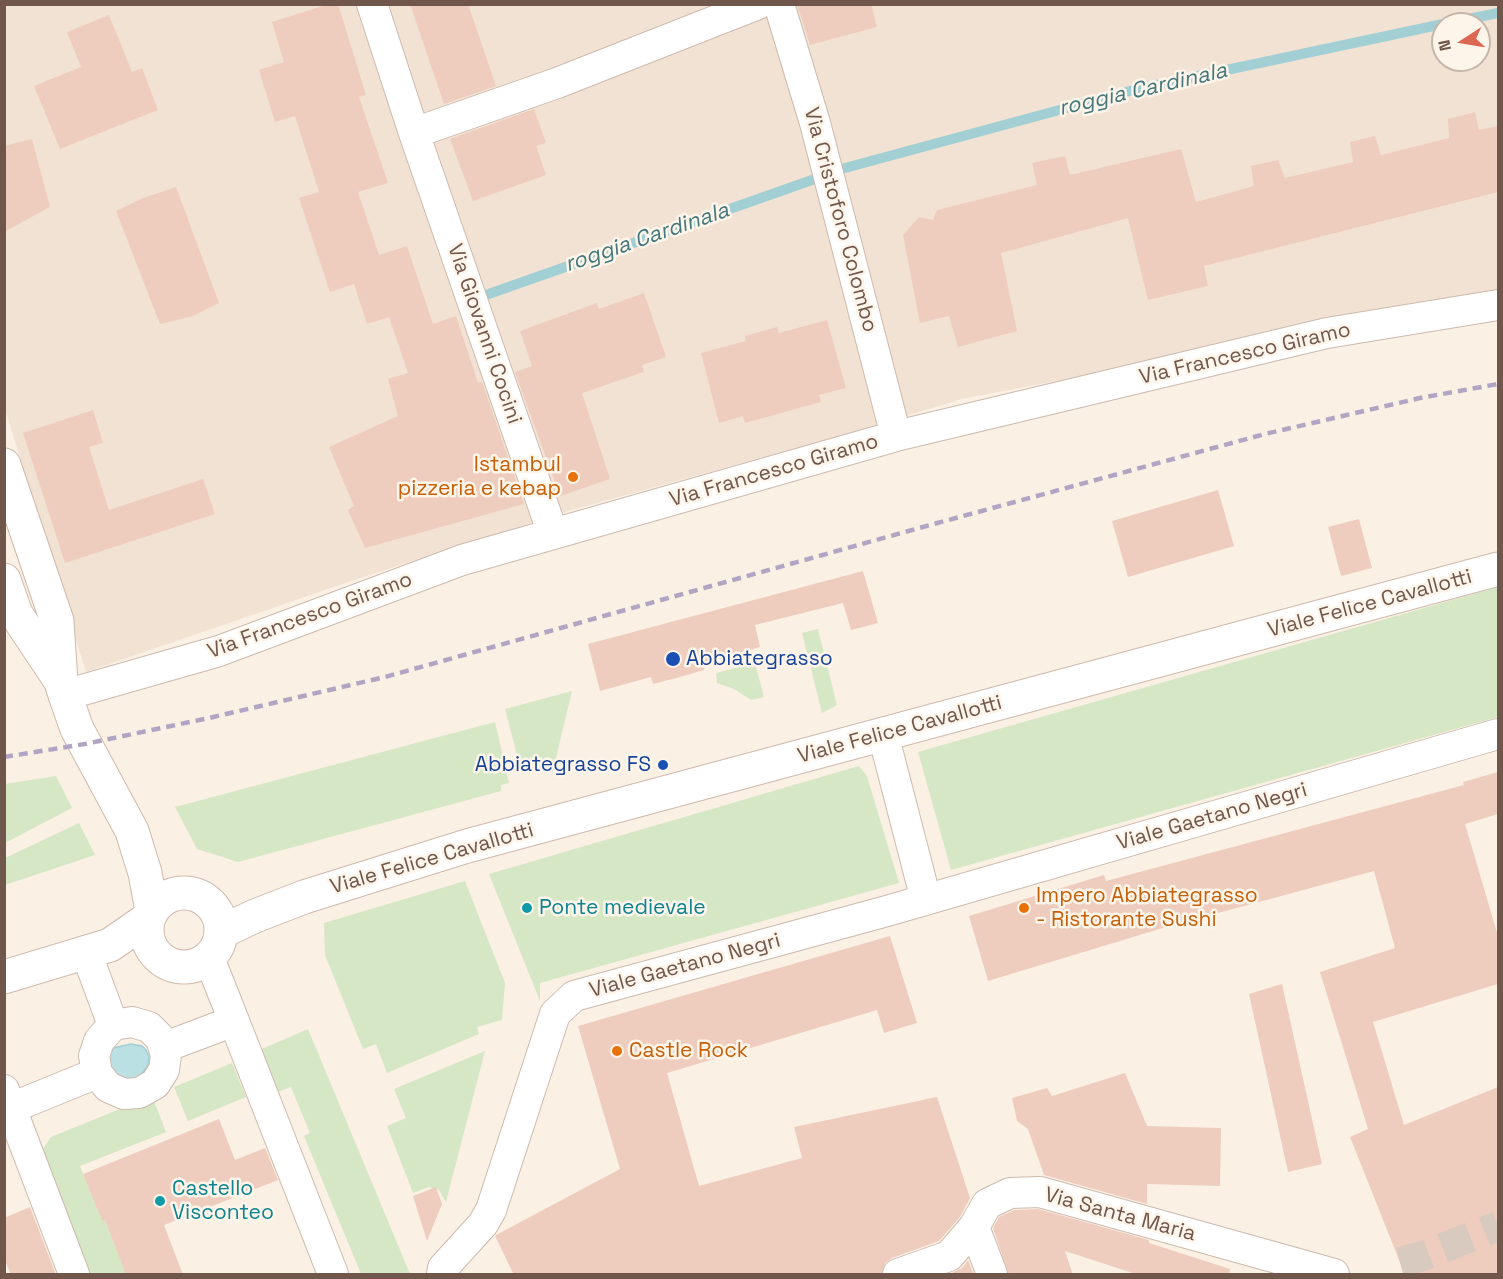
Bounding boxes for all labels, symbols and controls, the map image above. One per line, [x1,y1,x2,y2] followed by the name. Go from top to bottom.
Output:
[1431,12,1491,72] north arrow
[1433,38,1456,53] text: N
[1056,58,1230,122] water label: roggia Cardinala
[798,105,882,335] street label: Via Cristoforo Colombo
[561,198,733,278] water label: roggia Cardinala
[441,241,527,427] street label: Via Giovanni Cocini
[1137,317,1353,391] street label: Via Francesco Giramo
[667,429,881,513] street label: Via Francesco Giramo
[398,452,561,502] place label: Istambul pizzeria e kebap
[566,470,580,484] marker: Istambul pizzeria e kebap
[1265,565,1475,643] street label: Viale Felice Cavallotti
[204,567,416,665] street label: Via Francesco Giramo
[686,646,833,672] place label: Abbiategrasso
[664,650,682,668] marker: Abbiategrasso
[795,691,1005,769] street label: Viale Felice Cavallotti
[475,752,651,778] place label: Abbiategrasso FS
[656,758,670,772] marker: Abbiategrasso FS
[1114,778,1310,856] street label: Viale Gaetano Negri
[327,818,537,900] street label: Viale Felice Cavallotti
[1036,883,1258,933] place label: Impero Abbiategrasso - Ristorante Sushi
[539,895,706,921] place label: Ponte medievale
[520,901,534,915] marker: Ponte medievale
[1017,901,1031,915] marker: Impero Abbiategrasso - Ristorante Sushi
[587,928,783,1004] street label: Viale Gaetano Negri
[629,1038,748,1064] place label: Castle Rock
[610,1044,624,1058] marker: Castle Rock
[172,1176,274,1226] place label: Castello Visconteo
[1042,1183,1198,1247] street label: Via Santa Maria
[153,1194,167,1208] marker: Castello Visconteo

